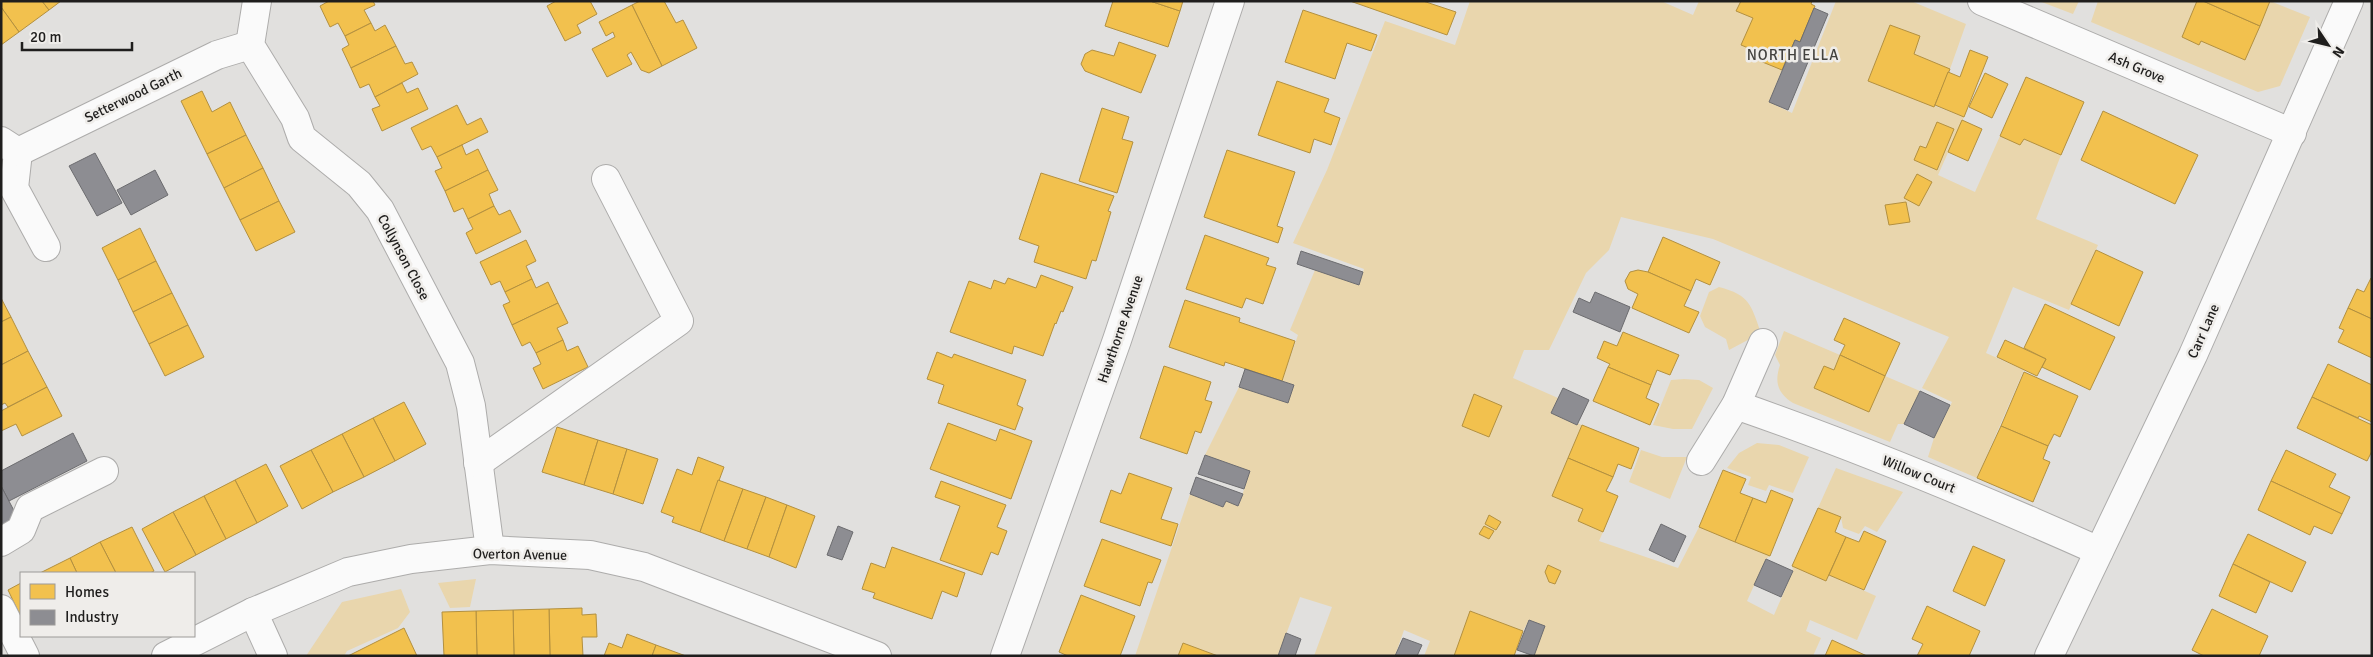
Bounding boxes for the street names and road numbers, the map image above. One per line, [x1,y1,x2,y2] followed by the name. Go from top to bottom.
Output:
[2106,48,2168,87] street label: Ash Grove
[82,65,185,126] street label: Setterwood Garth
[374,211,433,303] street label: Collynson Close
[1094,273,1147,385] street label: Hawthorne Avenue
[2184,301,2223,361] street label: Carr Lane
[1880,452,1958,497] street label: Willow Court
[473,545,567,564] street label: Overton Avenue

